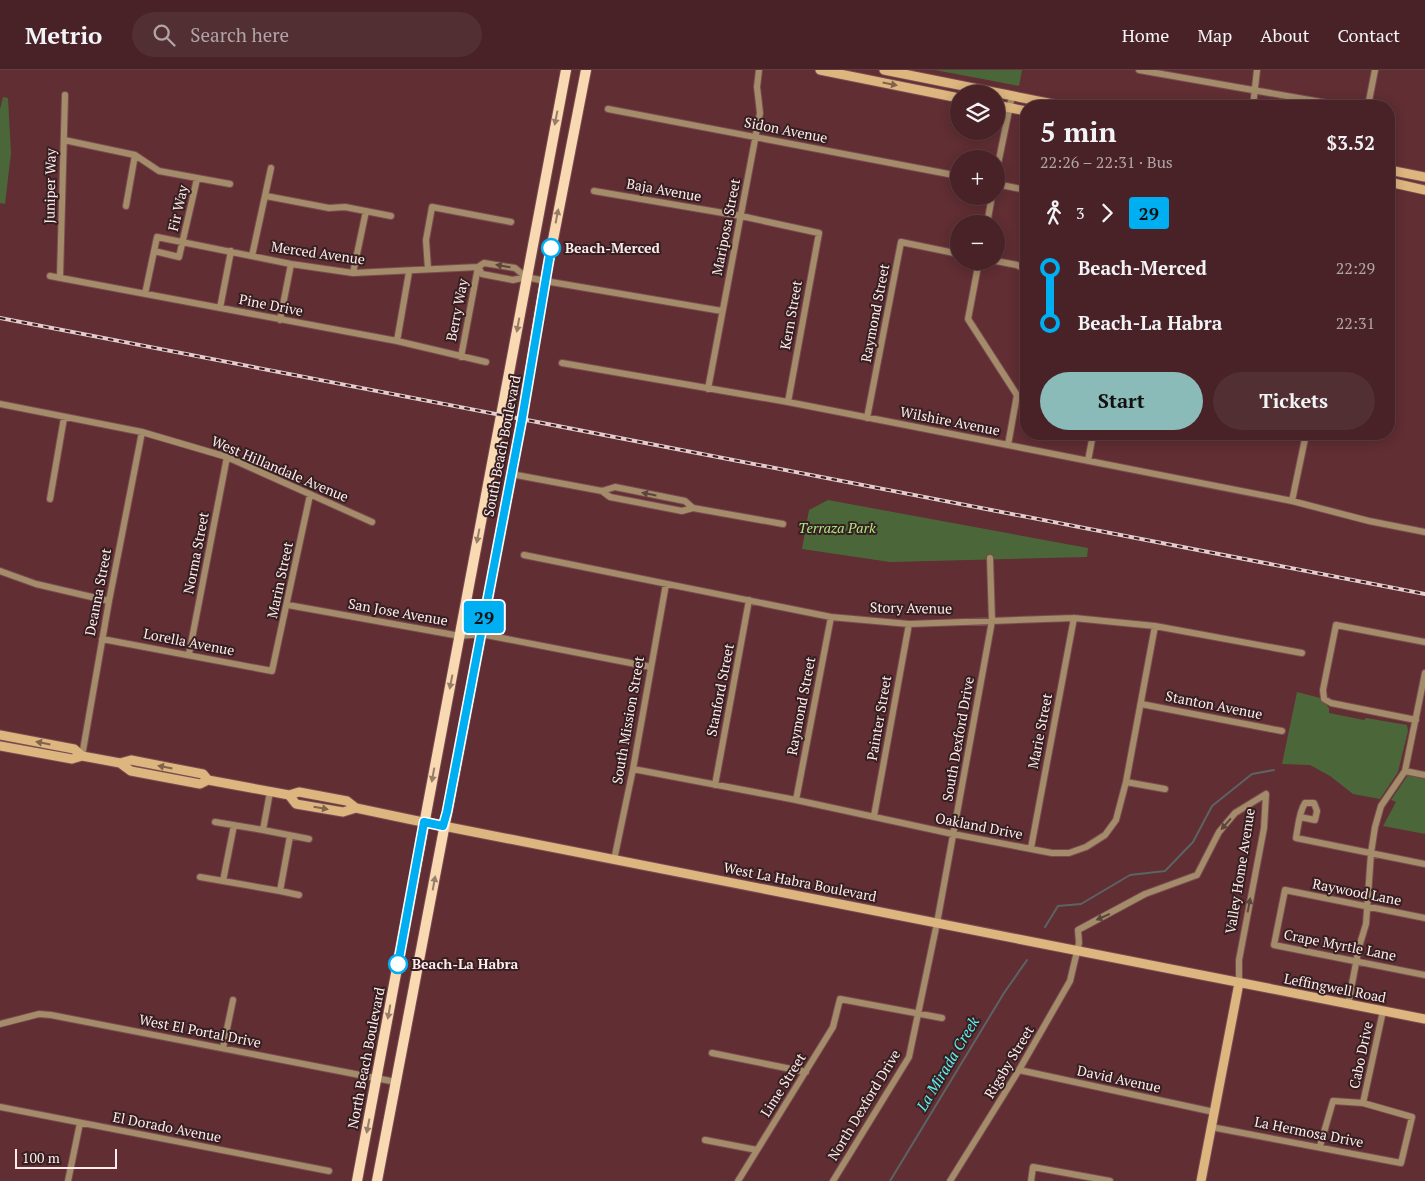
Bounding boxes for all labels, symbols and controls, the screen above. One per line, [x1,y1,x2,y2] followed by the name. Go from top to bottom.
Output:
[132,12,482,57] search box
[25,19,102,51] text: Metrio
[150,21,178,49] icon: search
[190,22,289,47] text: Search here
[1122,23,1169,47] text: Home
[1197,23,1232,47] text: Map
[1260,23,1309,47] text: About
[1337,23,1400,47] text: Contact
[883,80,898,88] one-way arrow
[950,85,1005,270] map controls
[950,85,1005,140] button: layers
[552,110,560,126] one-way arrow
[743,112,829,147] street label: Sidon Avenue
[1040,113,1117,150] text: 5 min
[1326,130,1375,155] text: $3.52
[39,147,60,224] street label: Juniper Way
[950,150,1005,205] button: +
[1040,151,1173,173] text: 22:26 – 22:31 · Bus
[625,174,703,205] street label: Baja Avenue
[707,176,744,277] street label: Mariposa Street
[163,182,192,233] street label: Fir Way
[1040,199,1068,227] icon: walk
[1093,199,1121,227] icon: forward
[1139,201,1159,225] text: 29
[1076,202,1085,224] text: 3
[553,208,561,223] one-way arrow
[950,215,1005,270] button: −
[270,237,366,268] street label: Merced Avenue
[541,238,561,258] marker: Beach-Merced
[565,238,661,257] place label: Beach-Merced
[1078,255,1207,280] text: Beach-Merced
[1336,257,1375,279] text: 22:29
[856,261,894,364] street label: Raymond Street
[495,262,511,270] one-way arrow
[441,276,472,343] street label: Berry Way
[775,278,806,351] street label: Kern Street
[238,289,305,320] street label: Pine Drive
[1078,310,1222,335] text: Beach-La Habra
[1336,312,1375,334] text: 22:31
[513,317,521,333] one-way arrow
[1040,372,1203,430] button: Start
[1213,372,1375,430] button: Tickets
[478,373,525,518] street label: South Beach Boulevard
[899,402,1002,440] street label: Wilshire Avenue
[209,431,352,506] street label: West Hillandale Avenue
[641,490,656,498] one-way arrow
[178,509,213,596] street label: Norma Street
[798,518,876,537] park label: Terraza Park
[474,529,482,544] one-way arrow
[262,539,297,620] street label: Marin Street
[80,546,115,637] street label: Deanna Street
[347,593,449,630] street label: San Jose Avenue
[870,597,952,618] street label: Story Avenue
[462,601,506,633] line badge: 29
[474,605,494,629] text: 29
[142,623,236,660] street label: Lorella Avenue
[701,641,738,738] street label: Stanford Street
[607,654,648,785] street label: South Mission Street
[782,654,820,757] street label: Raymond Street
[862,673,895,762] street label: Painter Street
[446,674,454,690] one-way arrow
[937,675,978,803] street label: South Dexford Drive
[1164,686,1264,723] street label: Stanton Avenue
[1023,691,1056,770] street label: Marie Street
[35,739,50,747] one-way arrow
[157,762,173,770] one-way arrow
[429,767,437,782] one-way arrow
[313,804,328,812] one-way arrow
[1220,807,1259,935] street label: Valley Home Avenue
[934,808,1025,843] street label: Oakland Drive
[1221,818,1232,830] one-way arrow
[722,857,878,906] street label: West La Habra Boulevard
[430,874,438,890] one-way arrow
[1311,874,1403,909] street label: Raywood Lane
[1246,896,1254,912] one-way arrow
[1095,913,1110,921] one-way arrow
[1282,924,1398,965] street label: Crape Myrtle Lane
[388,954,408,974] marker: Beach-La Habra
[412,954,519,973] place label: Beach-La Habra
[1282,968,1388,1007] street label: Leffingwell Road
[342,985,389,1130] street label: North Beach Boulevard
[384,1005,392,1021] one-way arrow
[137,1009,263,1052] street label: West El Portal Drive
[911,1012,984,1115] water label: La Mirada Creek
[1344,1020,1377,1090] street label: Cabo Drive
[979,1021,1038,1102] street label: Rigsby Street
[823,1046,904,1164] street label: North Dexford Drive
[756,1049,810,1120] street label: Lime Street
[1076,1060,1163,1097] street label: David Avenue
[111,1107,223,1146] street label: El Dorado Avenue
[1253,1112,1365,1151] street label: La Hermosa Drive
[363,1118,371,1134] one-way arrow
[15,1146,118,1169] scale bar
[22,1148,60,1167] text: 100 m

